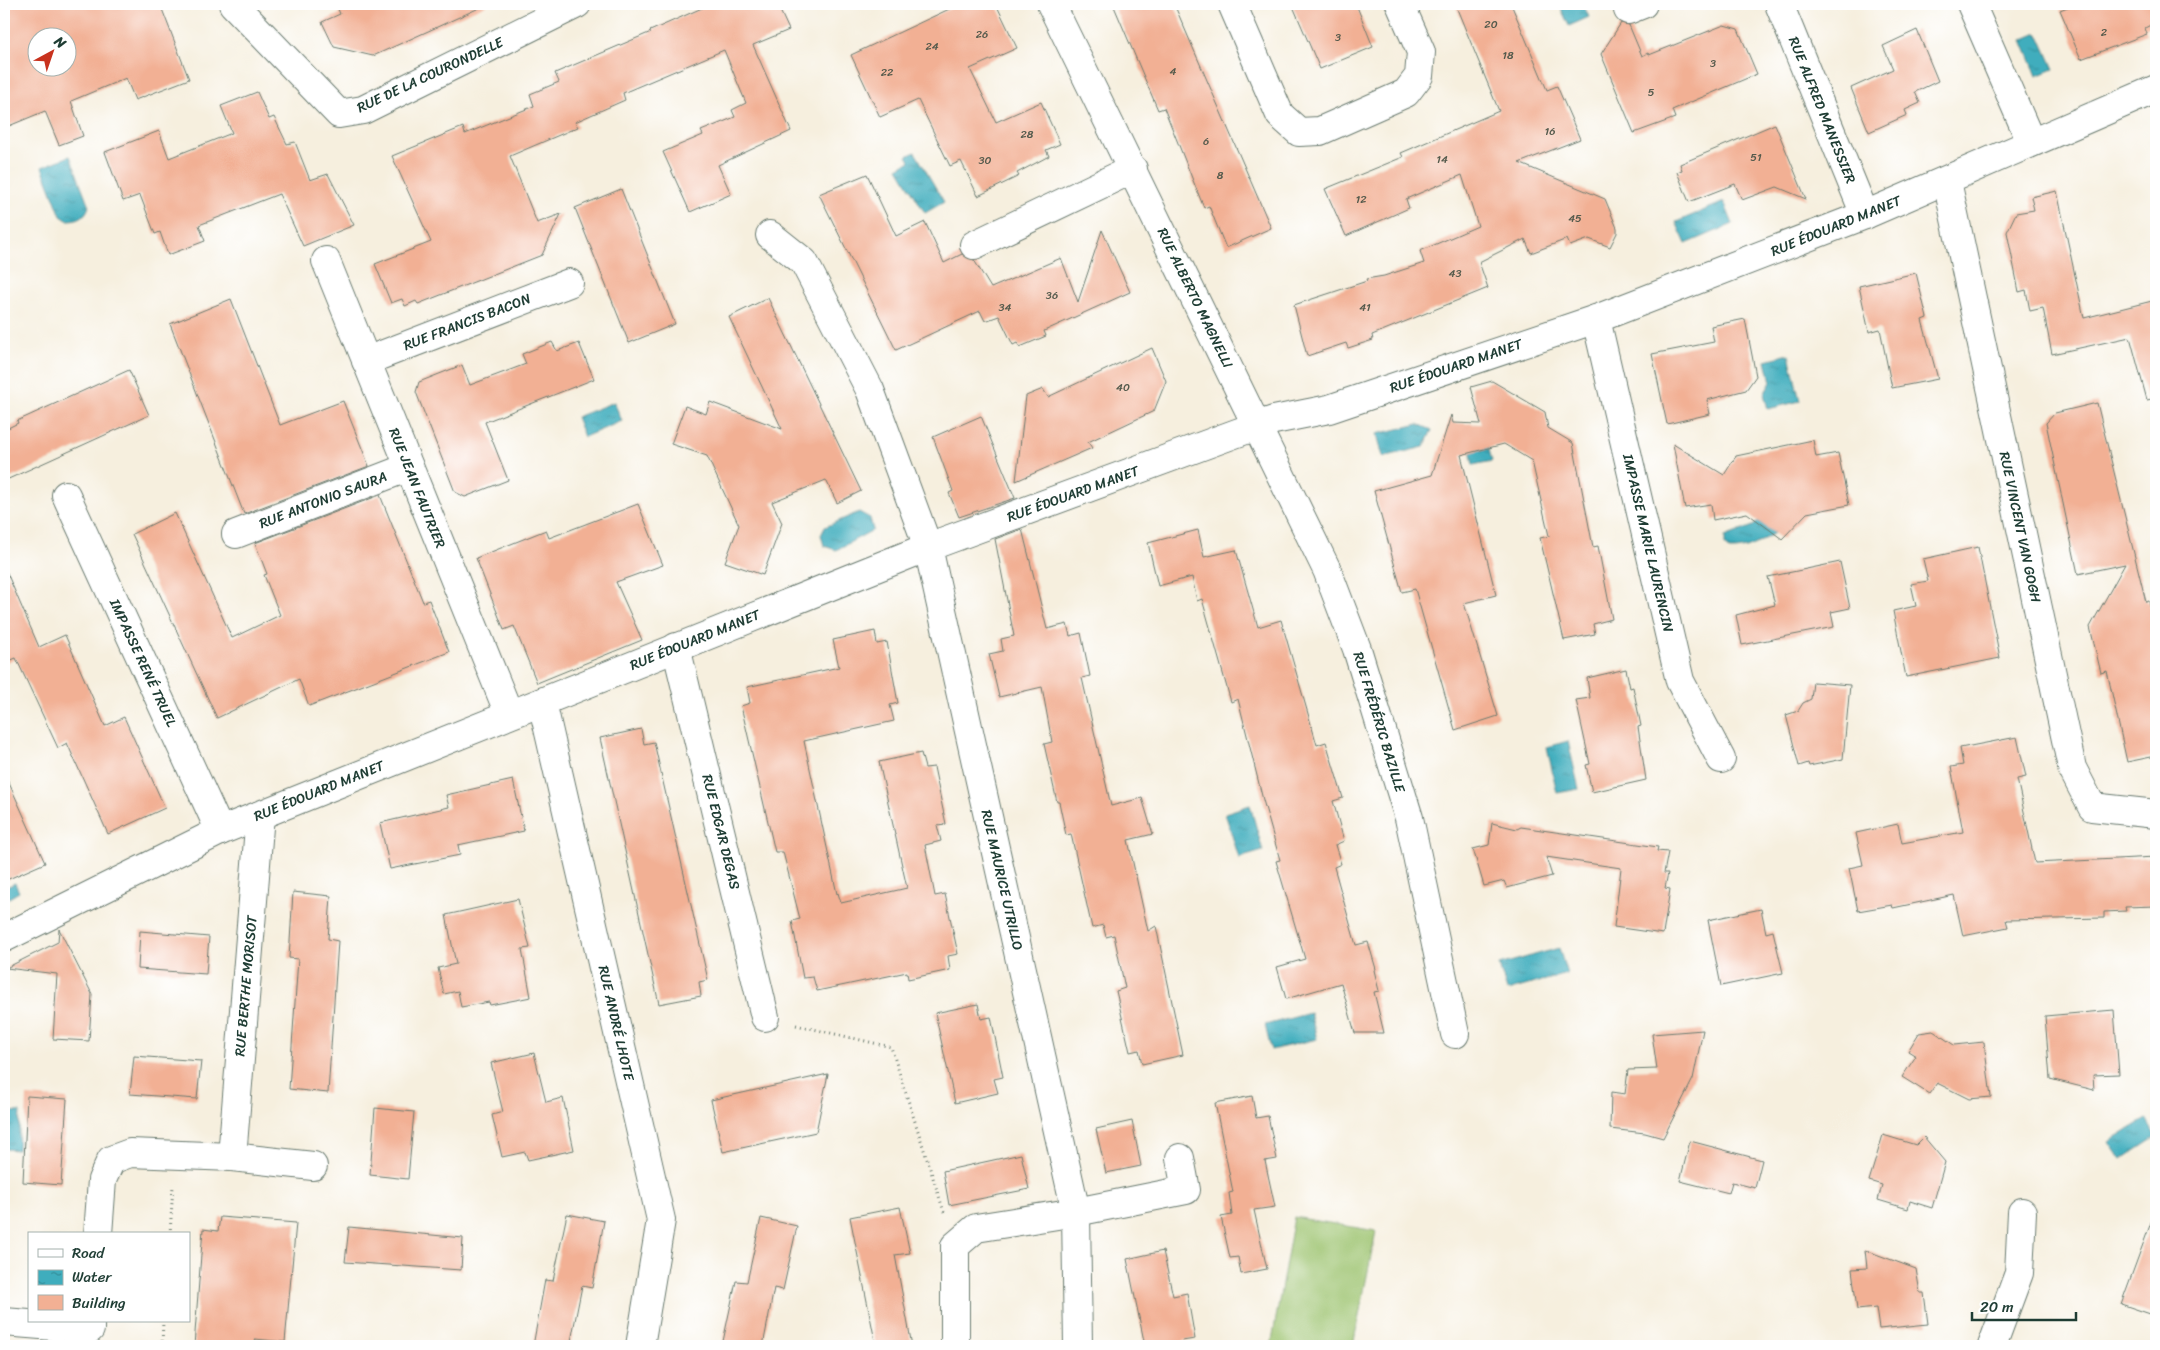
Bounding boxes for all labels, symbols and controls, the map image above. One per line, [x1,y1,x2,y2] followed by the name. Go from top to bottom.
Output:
[1484,15,1498,34] house number: 20
[2101,23,2108,42] house number: 2
[976,25,988,44] house number: 26
[28,28,78,78] north arrow
[1335,28,1341,47] house number: 3
[48,29,72,55] text: N
[353,30,509,120] street label: RUE DE LA COURONDELLE
[1781,33,1863,188] street label: RUE ALFRED MANESSIER
[925,37,939,56] house number: 24
[1502,46,1514,65] house number: 18
[1710,54,1716,73] house number: 3
[1170,62,1177,81] house number: 4
[881,63,894,82] house number: 22
[1648,83,1655,102] house number: 5
[1545,122,1555,141] house number: 16
[1021,125,1034,144] house number: 28
[1203,132,1209,151] house number: 6
[1750,148,1762,167] house number: 51
[1436,150,1448,169] house number: 14
[979,151,992,170] house number: 30
[1217,166,1224,185] house number: 8
[1767,188,1906,264] street label: RUE ÉDOUARD MANET
[1355,190,1367,209] house number: 12
[1568,209,1582,228] house number: 45
[1150,223,1240,373] street label: RUE ALBERTO MAGNELLI
[1449,264,1461,283] house number: 43
[400,286,535,358] street label: RUE FRANCIS BACON
[1046,286,1058,305] house number: 36
[999,298,1012,317] house number: 34
[1359,298,1371,317] house number: 41
[1386,331,1527,400] street label: RUE ÉDOUARD MANET
[1116,378,1130,397] house number: 40
[381,424,453,553] street label: RUE JEAN FAUTRIER
[1992,449,2048,605] street label: RUE VINCENT VAN GOGH
[1615,450,1681,635] street label: IMPASSE MARIE LAURENCIN
[1003,458,1144,529] street label: RUE ÉDOUARD MANET
[255,464,391,536] street label: RUE ANTONIO SAURA
[102,594,184,732] street label: IMPASSE RENÉ TRUEL
[626,602,765,678] street label: RUE ÉDOUARD MANET
[1346,648,1413,797] street label: RUE FRÉDÉRIC BAZILLE
[250,753,389,829] street label: RUE ÉDOUARD MANET
[695,772,747,893] street label: RUE EDGAR DEGAS
[974,807,1030,953] street label: RUE MAURICE UTRILLO
[227,913,265,1058] street label: RUE BERTHE MORISOT
[591,963,642,1084] street label: RUE ANDRÉ LHOTE
[28,1232,190,1322] legend
[72,1240,105,1266] text: Road
[72,1264,112,1290] text: Water
[72,1290,126,1316] text: Building
[1972,1290,2076,1322] scale bar
[1980,1294,2014,1320] text: 20 m

